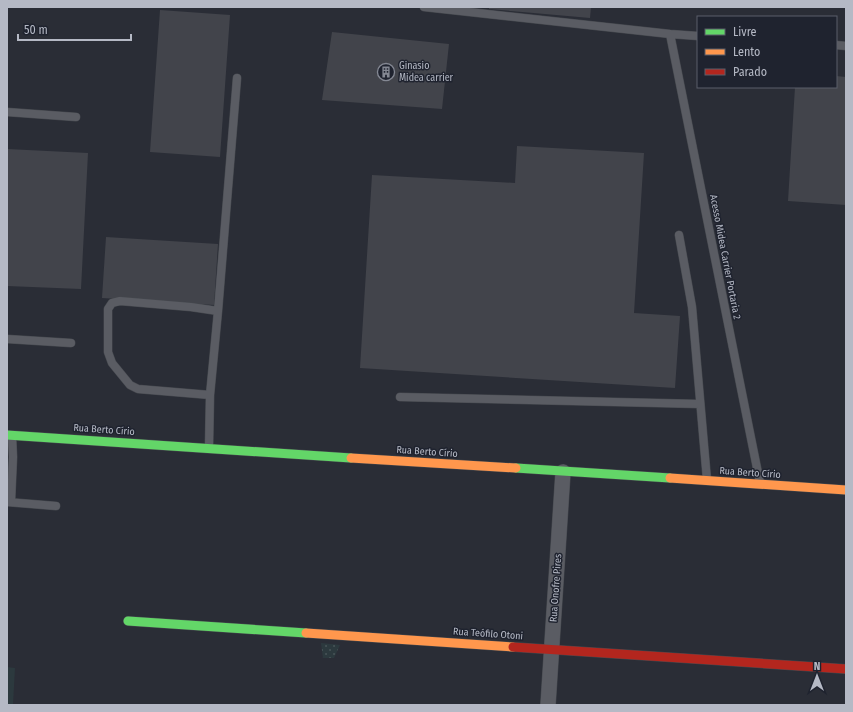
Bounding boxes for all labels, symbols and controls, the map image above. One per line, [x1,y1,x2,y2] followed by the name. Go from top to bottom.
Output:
[18,16,131,42] scale bar
[697,16,837,88] legend
[24,23,48,37] text: 50 m
[733,25,757,39] text: Livre
[733,45,760,59] text: Lento
[399,60,454,84] place label: Ginasio Midea carrier
[376,62,396,82] building icon: Ginasio Midea carrier
[733,65,767,79] text: Parado
[707,193,743,321] street label: Acesso Midea Carrier Portaria 2
[73,421,135,438] street label: Rua Berto Círio
[396,443,458,460] street label: Rua Berto Círio
[719,464,781,481] street label: Rua Berto Círio
[548,553,564,623] street label: Rua Onofre Pires
[453,626,523,642] street label: Rua Teófilo Otoni
[797,656,837,696] north arrow
[814,660,820,673] text: N

